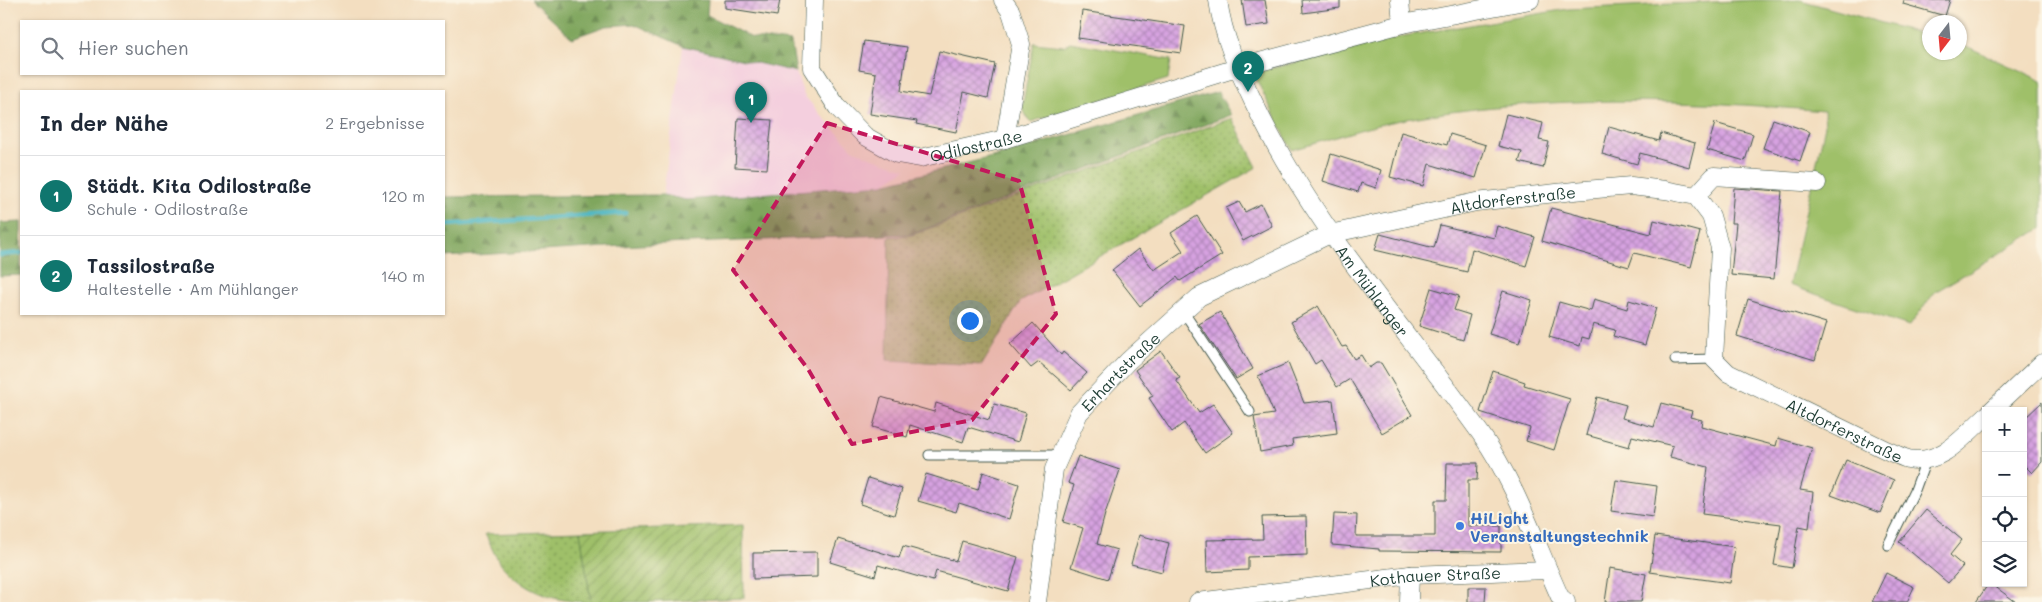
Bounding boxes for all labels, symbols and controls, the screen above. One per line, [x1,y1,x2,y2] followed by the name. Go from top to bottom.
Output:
[1922,15,1967,60] north arrow
[20,20,445,75] search box
[38,34,66,62] icon: search
[78,35,189,60] text: Hier suchen
[1232,51,1264,92] pin: 2
[735,82,767,123] pin: 1
[40,109,168,136] text: In der Nähe
[325,112,425,133] text: 2 Ergebnisse
[928,124,1025,166] street label: Odilostraße
[87,173,311,198] text: Städt. Kita Odilostraße
[1448,180,1577,218] street label: Altdorferstraße
[52,185,60,206] text: 1
[381,185,425,206] text: 120 m
[87,198,248,219] text: Schule · Odilostraße
[1332,240,1414,341] street label: Am Mühlanger
[87,253,215,278] text: Tassilostraße
[52,265,60,286] text: 2
[381,265,425,286] text: 140 m
[87,278,299,299] text: Haltestelle · Am Mühlanger
[957,308,983,334] your location
[1076,327,1164,415] street label: Erhartstraße
[1783,393,1906,467] street label: Altdorferstraße
[1982,407,2027,587] map controls
[1982,407,2027,452] button: +
[1982,452,2027,497] button: −
[1982,497,2027,542] button: locate
[1470,507,1649,546] place label: HiLight Veranstaltungstechnik
[1454,520,1466,532] marker: HiLight Veranstaltungstechnik
[1982,542,2027,587] button: layers
[1369,561,1501,591] street label: Kothauer Straße

